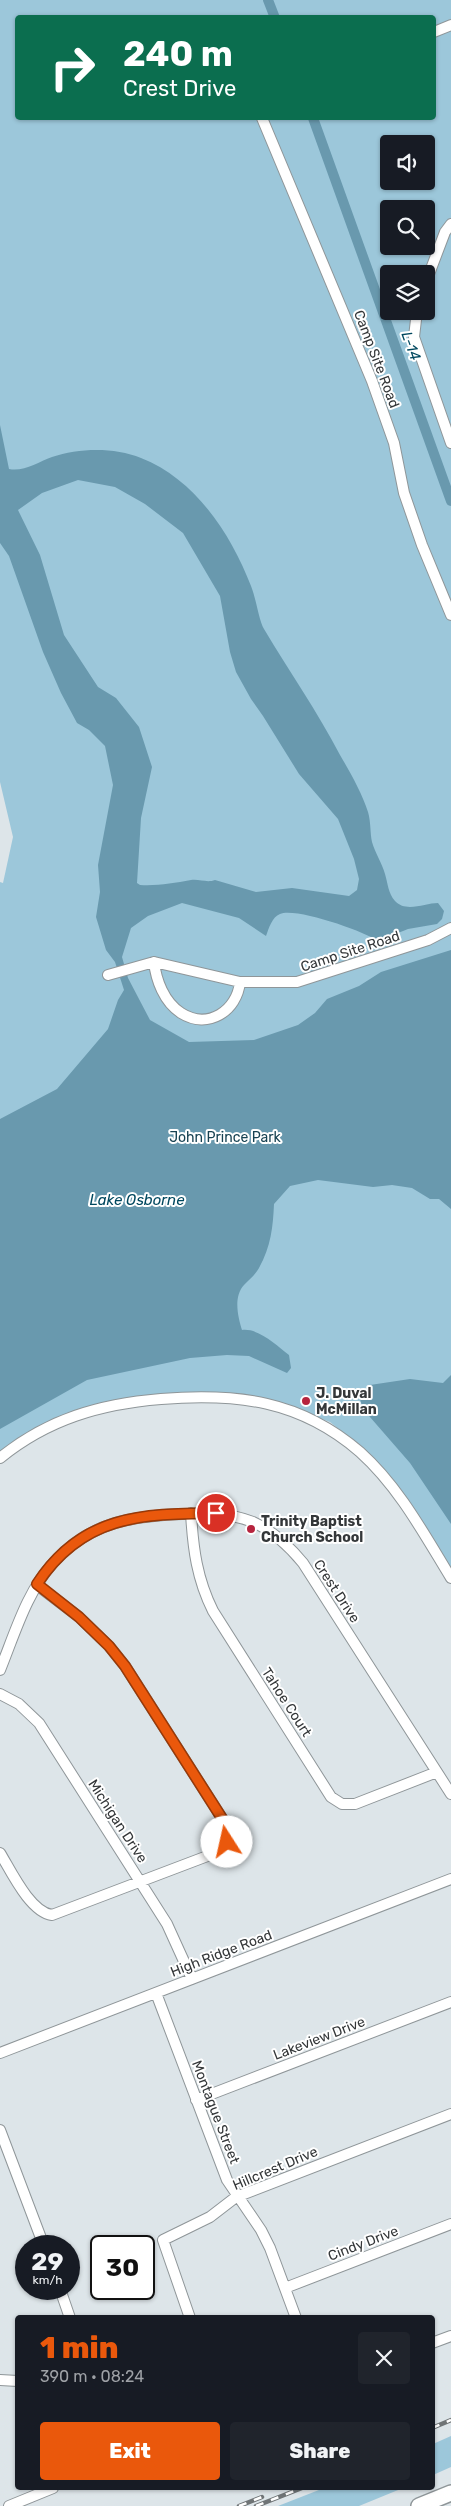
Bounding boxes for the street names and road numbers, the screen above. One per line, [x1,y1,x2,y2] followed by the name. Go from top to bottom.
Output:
[350,308,403,410] street label: Camp Site Road
[298,927,402,976] street label: Camp Site Road
[310,1556,363,1626] street label: Crest Drive
[258,1665,315,1740] street label: Tahoe Court
[84,1776,151,1866] street label: Michigan Drive
[168,1926,274,1981] street label: High Ridge Road
[271,2013,368,2064] street label: Lakeview Drive
[188,2058,243,2167] street label: Montague Street
[230,2143,320,2194] street label: Hillcrest Drive
[326,2222,401,2265] street label: Cindy Drive

